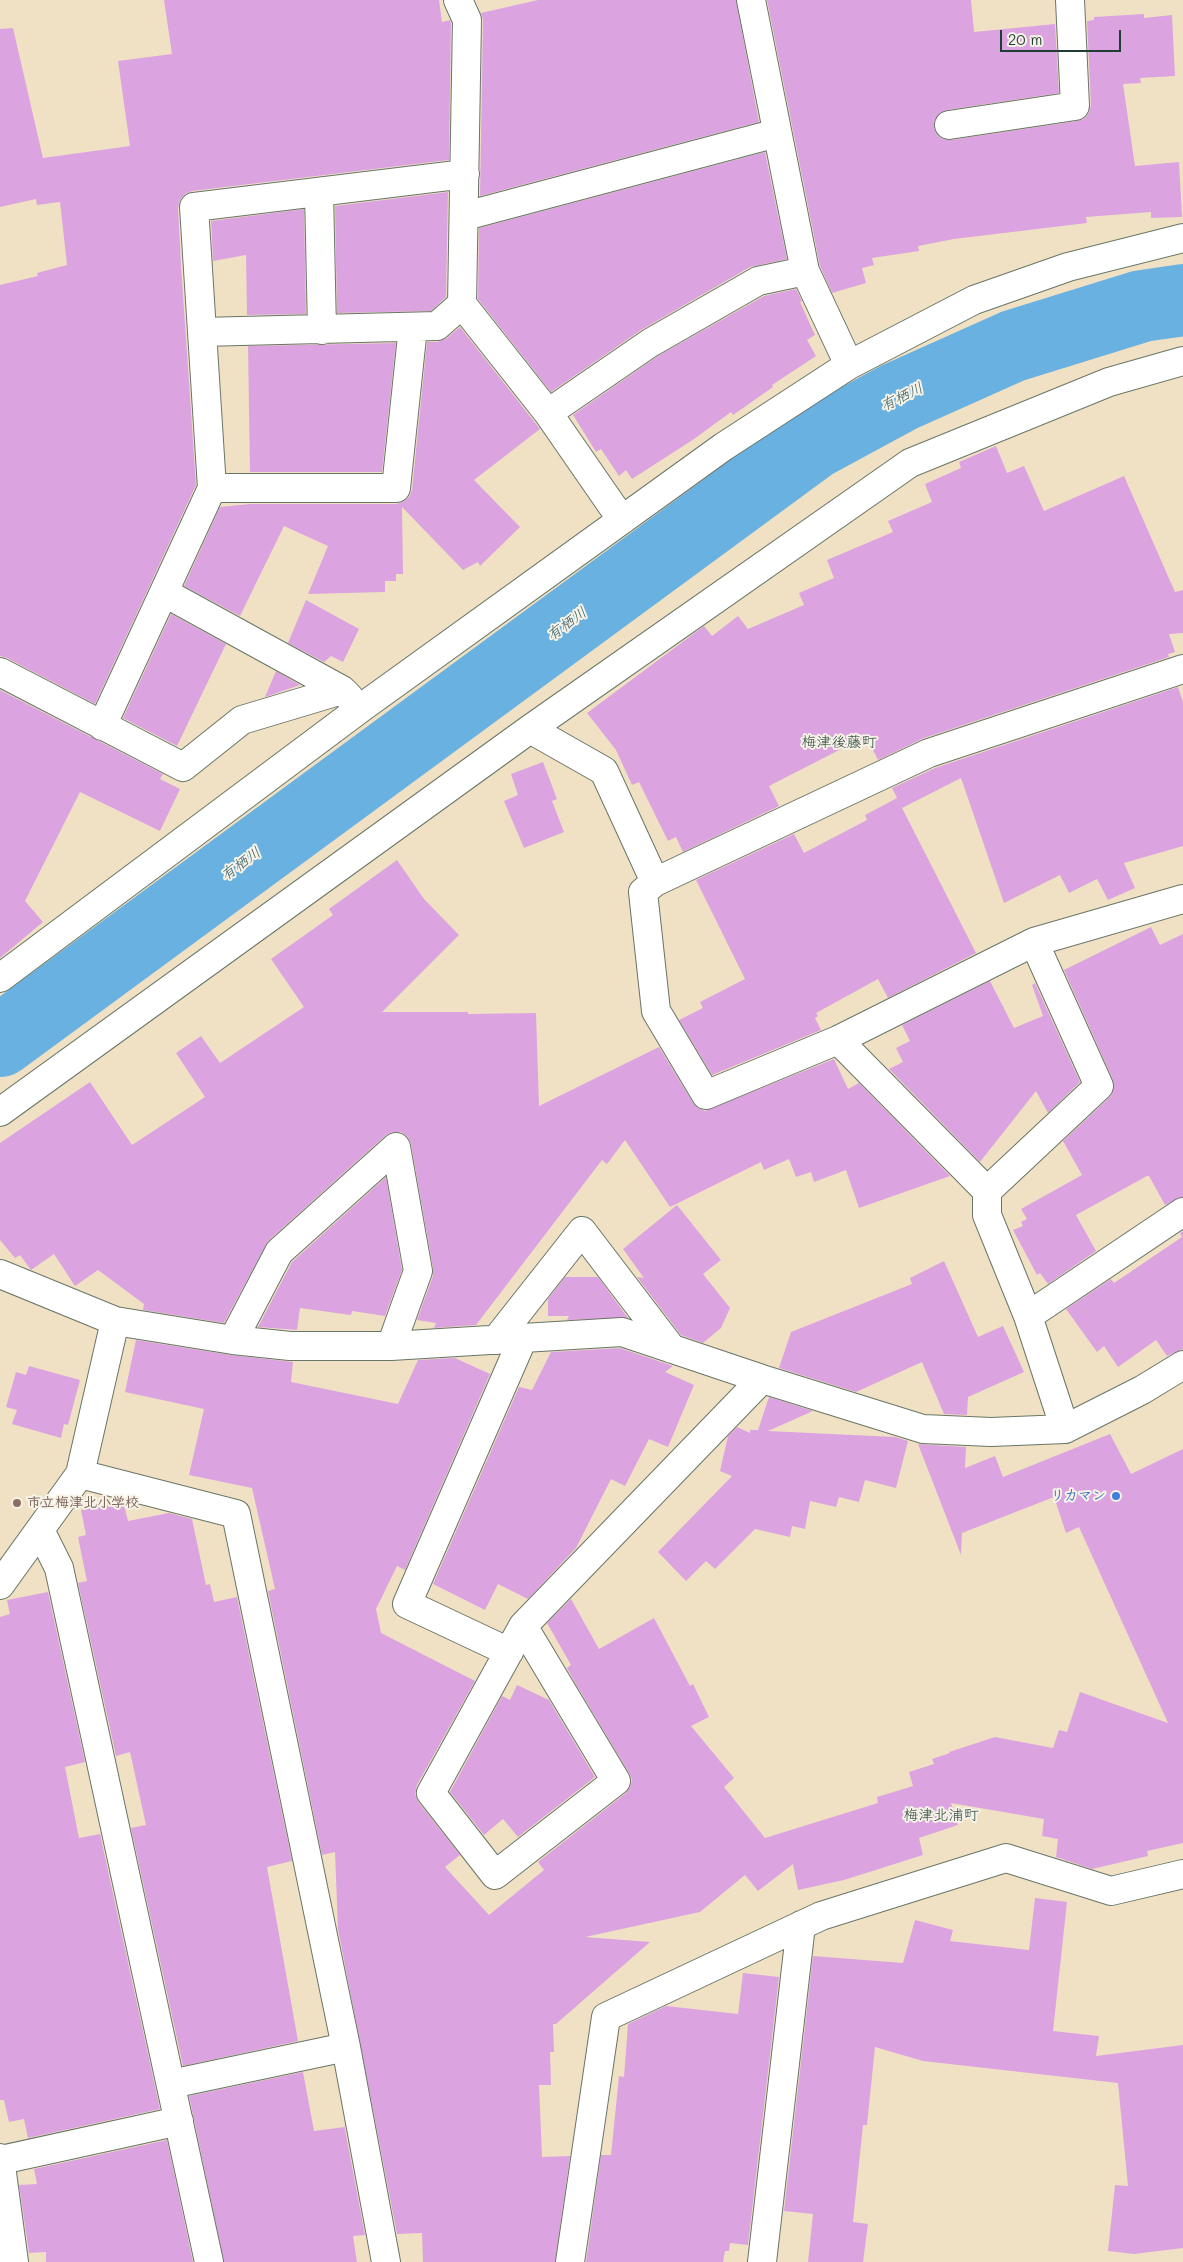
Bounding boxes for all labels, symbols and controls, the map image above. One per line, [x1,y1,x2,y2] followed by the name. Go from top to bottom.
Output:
[1003,20,1124,52] scale bar
[1008,29,1042,49] text: 20 m
[878,379,926,415] water label: 有栖川
[544,603,590,645] water label: 有栖川
[802,733,876,751] district label: 梅津後藤町
[218,843,264,885] water label: 有栖川
[1050,1488,1106,1504] place label: リカマン
[1110,1490,1122,1502] marker: リカマン
[27,1495,139,1511] place label: 市立梅津北小学校
[11,1497,23,1509] marker: 市立梅津北小学校
[904,1806,978,1824] district label: 梅津北浦町

